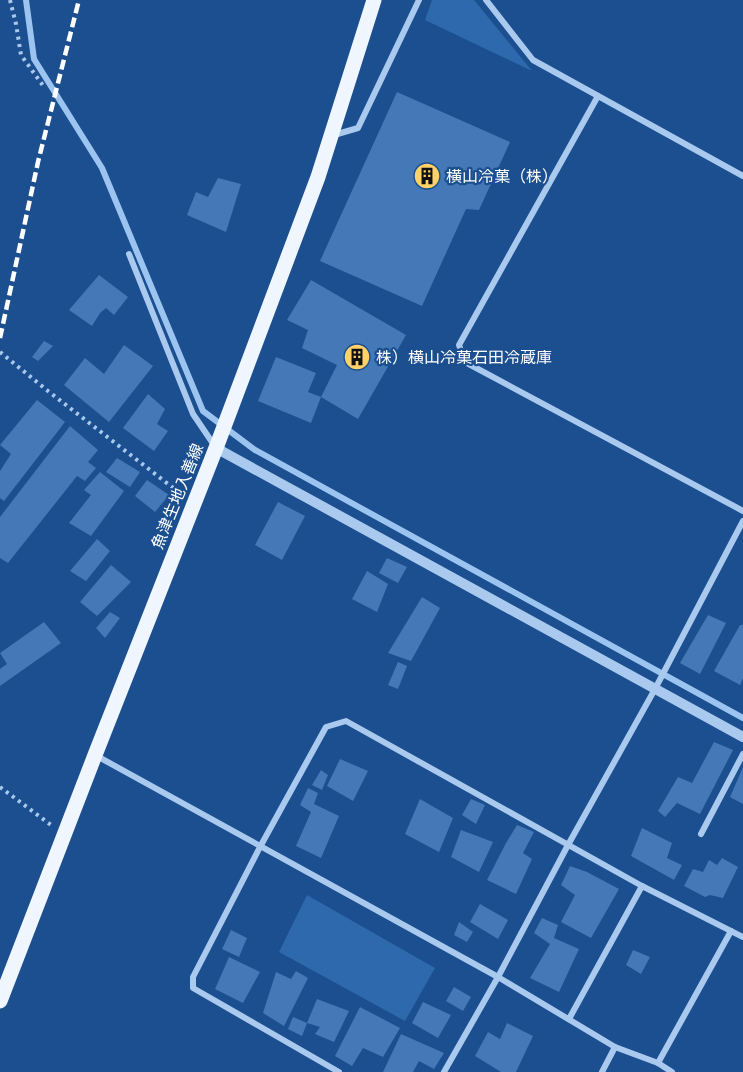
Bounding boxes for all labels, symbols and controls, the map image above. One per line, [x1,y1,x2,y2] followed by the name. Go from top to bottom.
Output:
[412,161,442,191] building icon: 横山冷菓（株）
[446,166,558,185] place label: 横山冷菓（株）
[342,342,372,372] building icon: 株）横山冷菓石田冷蔵庫
[376,347,552,366] place label: 株）横山冷菓石田冷蔵庫
[147,440,206,551] street label: 魚津生地入善線

